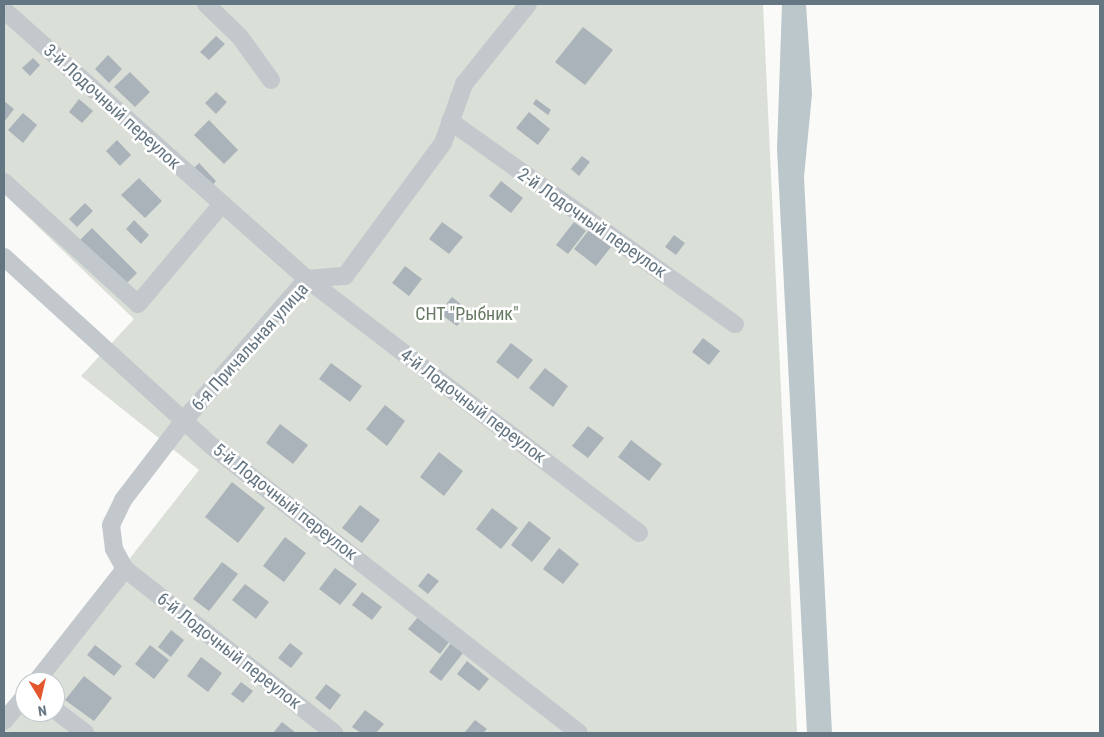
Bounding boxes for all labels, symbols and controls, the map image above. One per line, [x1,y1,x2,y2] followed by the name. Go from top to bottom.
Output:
[39,40,185,174] street label: 3-й Лодочный переулок
[513,163,671,283] street label: 2-й Лодочный переулок
[187,279,313,415] street label: 6-я Причальная улица
[415,303,519,325] park label: СНТ "Рыбник"
[396,344,550,468] street label: 4-й Лодочный переулок
[209,439,361,565] street label: 5-й Лодочный переулок
[153,588,305,714] street label: 6-й Лодочный переулок
[15,672,65,722] north arrow
[37,702,48,719] text: N

